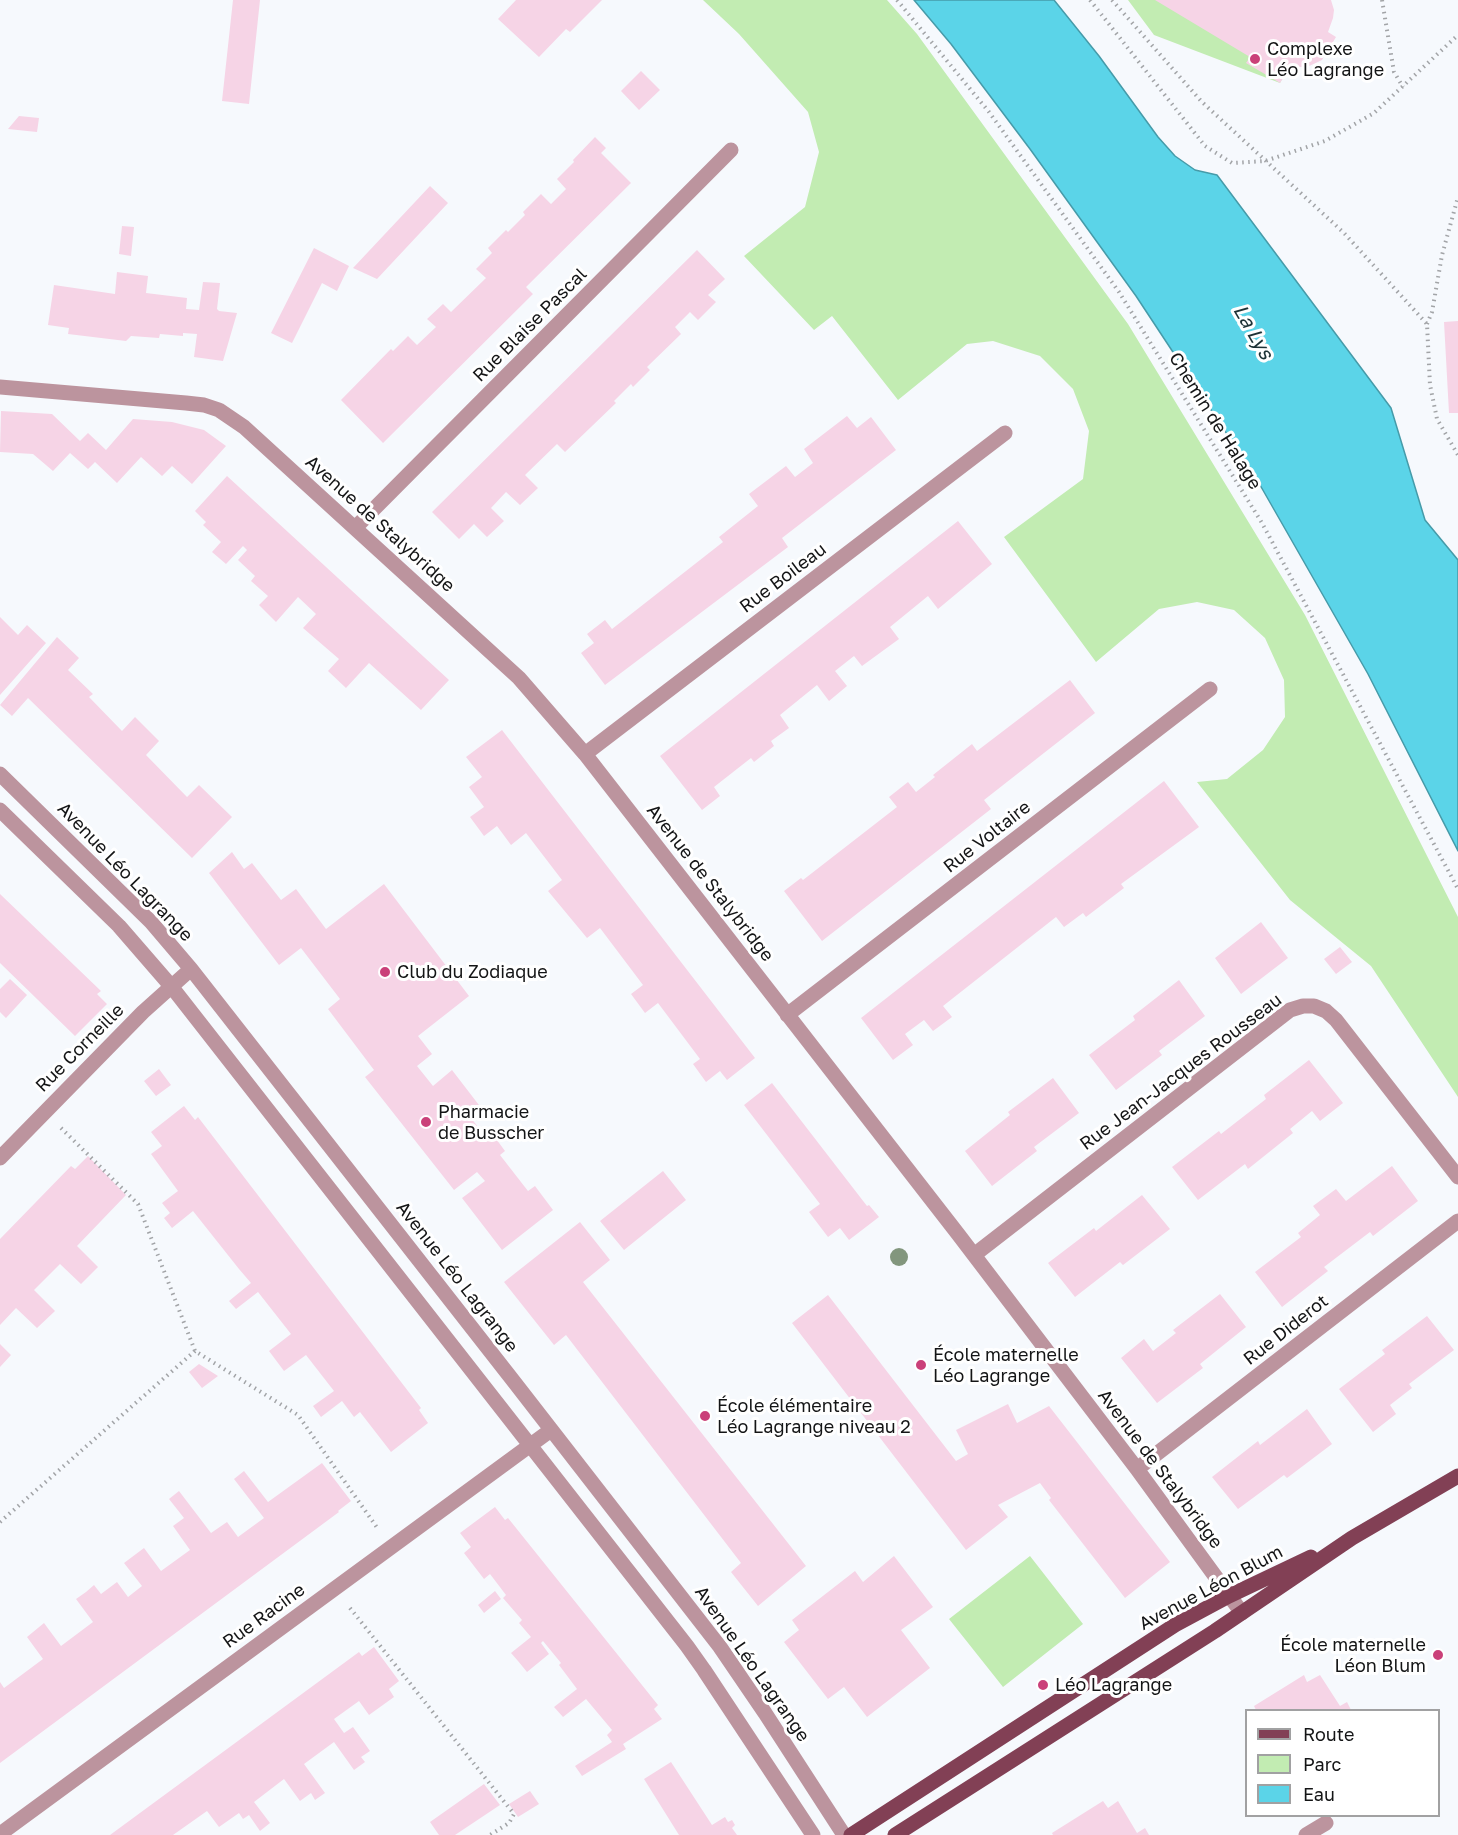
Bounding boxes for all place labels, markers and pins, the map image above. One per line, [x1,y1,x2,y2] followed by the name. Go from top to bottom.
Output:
[1267,38,1384,80] place label: Complexe Léo Lagrange
[1248,52,1262,66] marker: Complexe Léo Lagrange
[397,961,548,983] place label: Club du Zodiaque
[378,965,392,979] marker: Club du Zodiaque
[438,1101,544,1144] place label: Pharmacie de Busscher
[419,1115,433,1129] marker: Pharmacie de Busscher
[933,1344,1079,1386] place label: École maternelle Léo Lagrange
[914,1358,928,1372] marker: École maternelle Léo Lagrange
[717,1395,911,1438] place label: École élémentaire Léo Lagrange niveau 2
[698,1409,712,1423] marker: École élémentaire Léo Lagrange niveau 2
[1280,1634,1426,1676] place label: École maternelle Léon Blum
[1431,1648,1445,1662] marker: École maternelle Léon Blum
[1055,1674,1172,1696] place label: Léo Lagrange
[1036,1678,1050,1692] marker: Léo Lagrange

